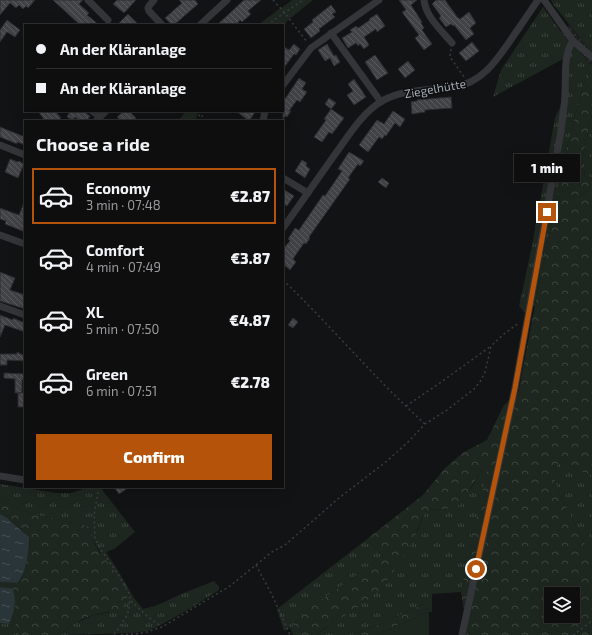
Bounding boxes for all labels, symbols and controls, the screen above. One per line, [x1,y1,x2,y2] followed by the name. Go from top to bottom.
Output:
[60,40,186,58] text: An der Kläranlage
[403,76,467,100] street label: Ziegelhütte
[60,79,186,97] text: An der Kläranlage
[36,133,150,155] text: Choose a ride
[514,154,580,182] callout: 1 min
[531,160,563,176] text: 1 min
[38,178,74,214] icon: car
[86,179,151,197] text: Economy
[230,187,270,205] text: €2.87
[86,197,161,213] text: 3 min · 07:48
[538,203,556,221] route end
[38,240,74,276] icon: car
[86,241,144,259] text: Comfort
[230,249,270,267] text: €3.87
[86,259,161,275] text: 4 min · 07:49
[38,302,74,338] icon: car
[86,303,104,321] text: XL
[229,311,270,329] text: €4.87
[86,321,159,337] text: 5 min · 07:50
[38,364,74,400] icon: car
[86,365,128,383] text: Green
[231,373,270,391] text: €2.78
[86,383,157,399] text: 6 min · 07:51
[36,434,272,480] button: Confirm
[467,560,485,578] route start
[544,587,580,623] map controls
[544,587,580,623] button: layers

